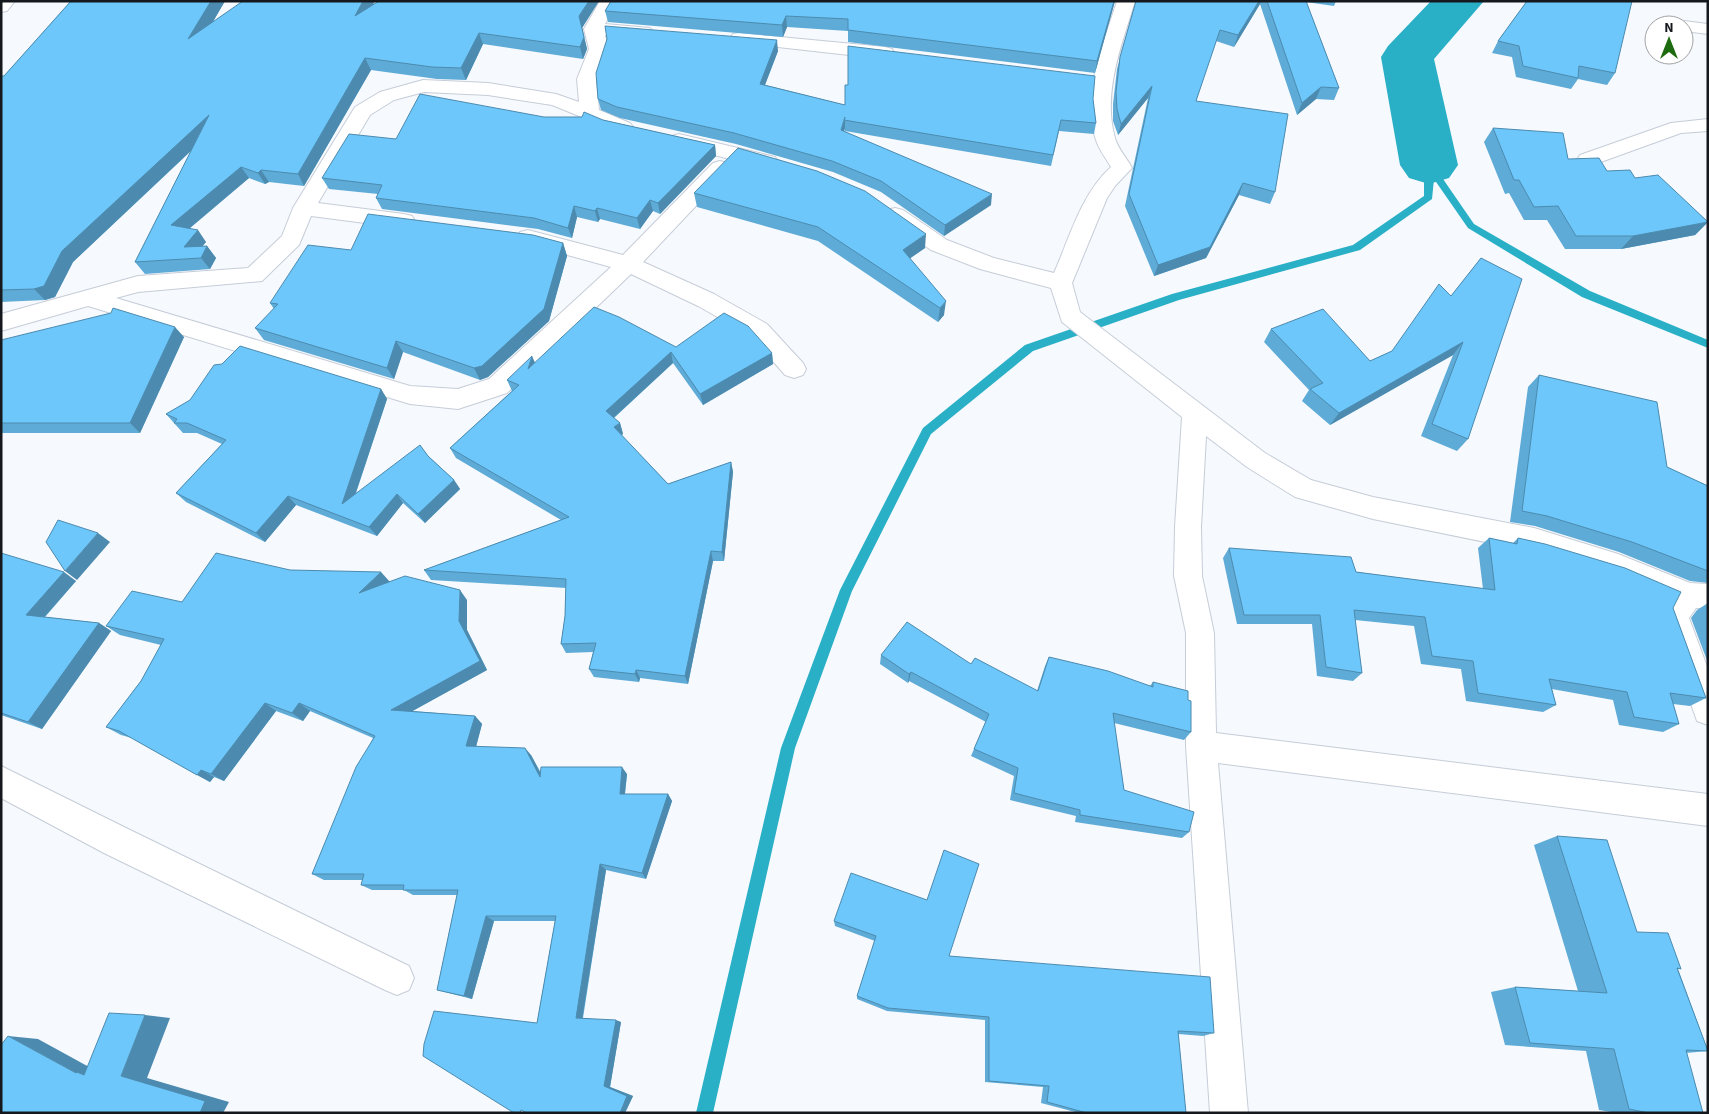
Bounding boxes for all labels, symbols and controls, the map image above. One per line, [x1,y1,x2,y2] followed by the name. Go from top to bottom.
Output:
[1644,15,1694,65] north arrow
[1664,18,1674,38] text: N

